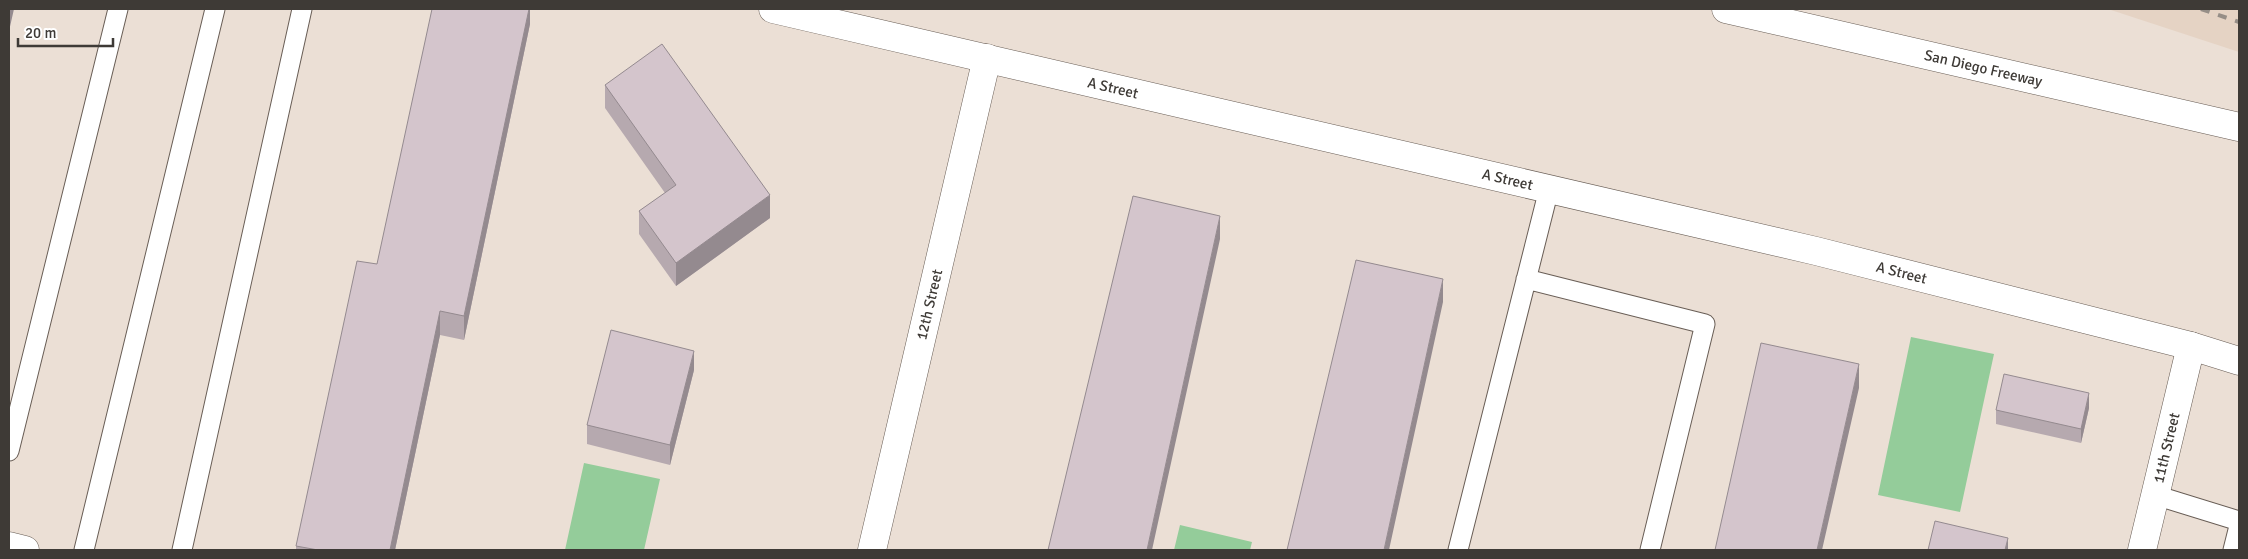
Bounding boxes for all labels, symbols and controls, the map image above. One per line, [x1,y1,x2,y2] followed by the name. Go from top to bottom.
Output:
[18,15,112,47] scale bar
[25,24,56,42] text: 20 m
[1923,46,2044,90] street label: San Diego Freeway
[1086,73,1140,102] street label: A Street
[1480,165,1535,194] street label: A Street
[1874,258,1929,288] street label: A Street
[912,267,946,342] street label: 12th Street
[2149,411,2184,485] street label: 11th Street

